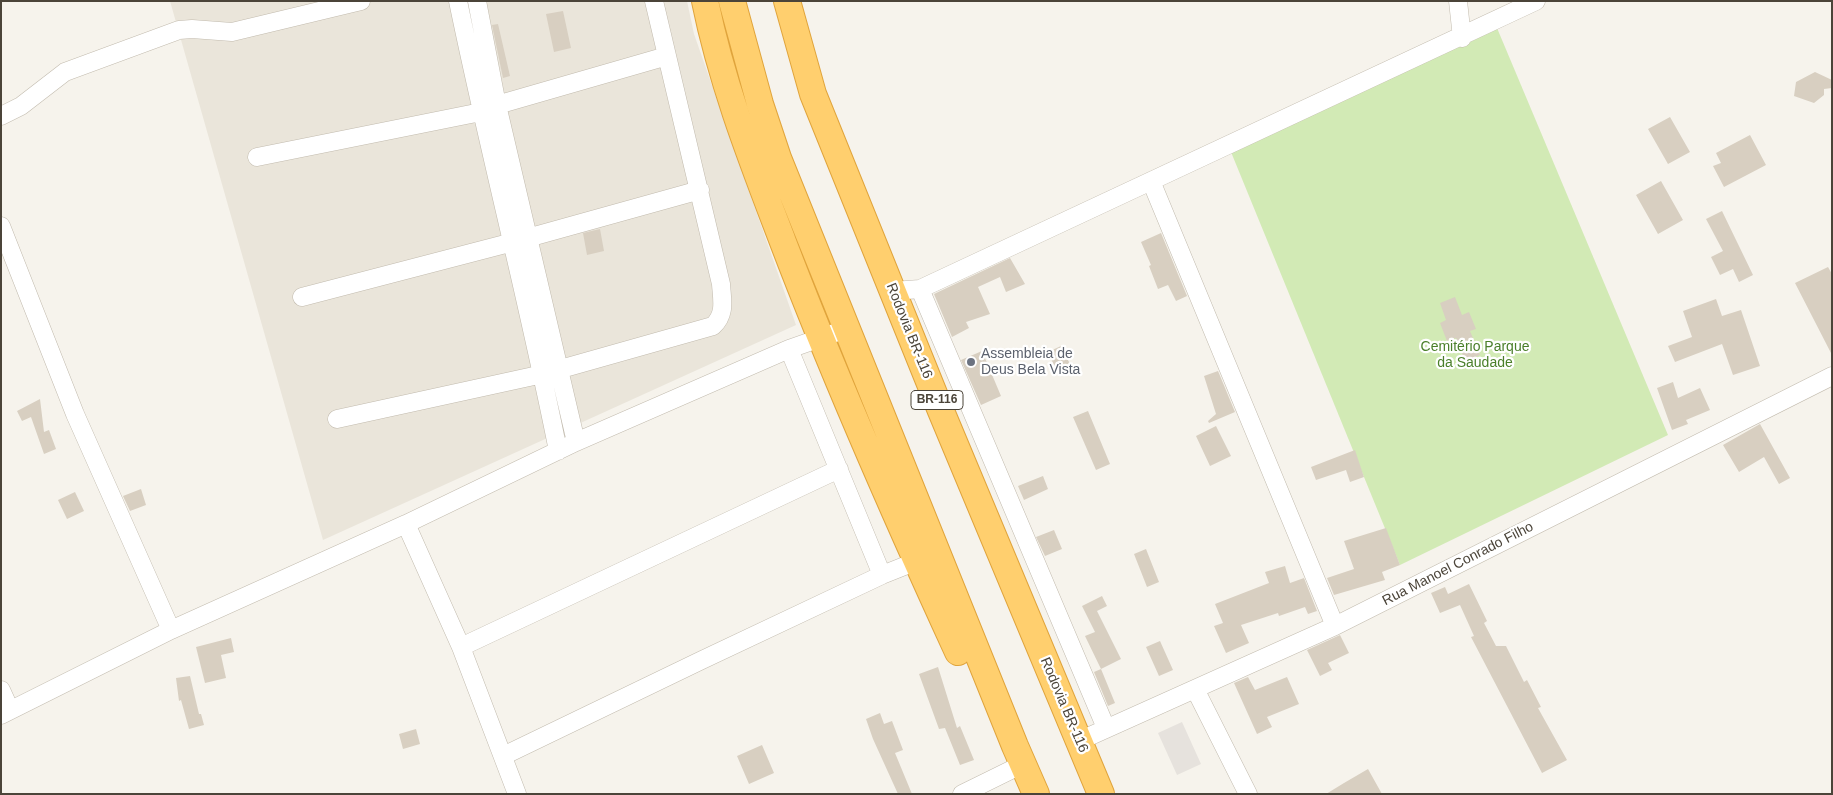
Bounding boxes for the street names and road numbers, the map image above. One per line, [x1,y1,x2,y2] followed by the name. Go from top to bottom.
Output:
[882,281,936,381] street label: Rodovia BR-116
[911,390,963,410] road number: BR-116
[1380,519,1536,609] street label: Rua Manoel Conrado Filho
[1036,655,1092,755] street label: Rodovia BR-116

